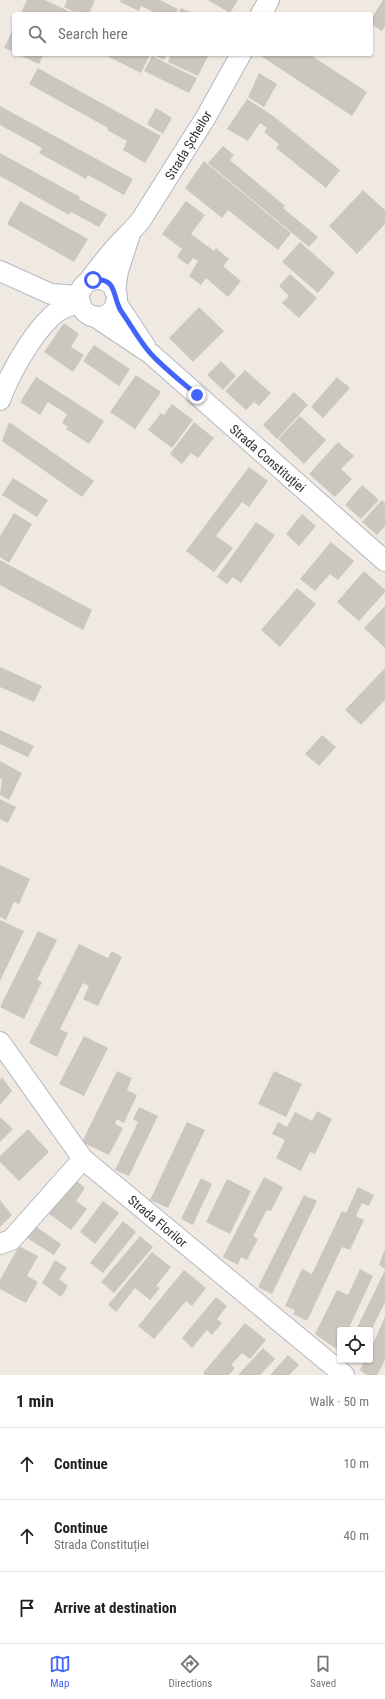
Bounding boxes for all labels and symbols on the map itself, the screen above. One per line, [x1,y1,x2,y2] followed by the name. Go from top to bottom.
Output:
[162,108,216,183] street label: Strada Șcheilor
[84,271,102,289] route start
[188,386,206,404] route end
[226,421,309,496] street label: Strada Constituției
[125,1192,190,1250] street label: Strada Florilor

